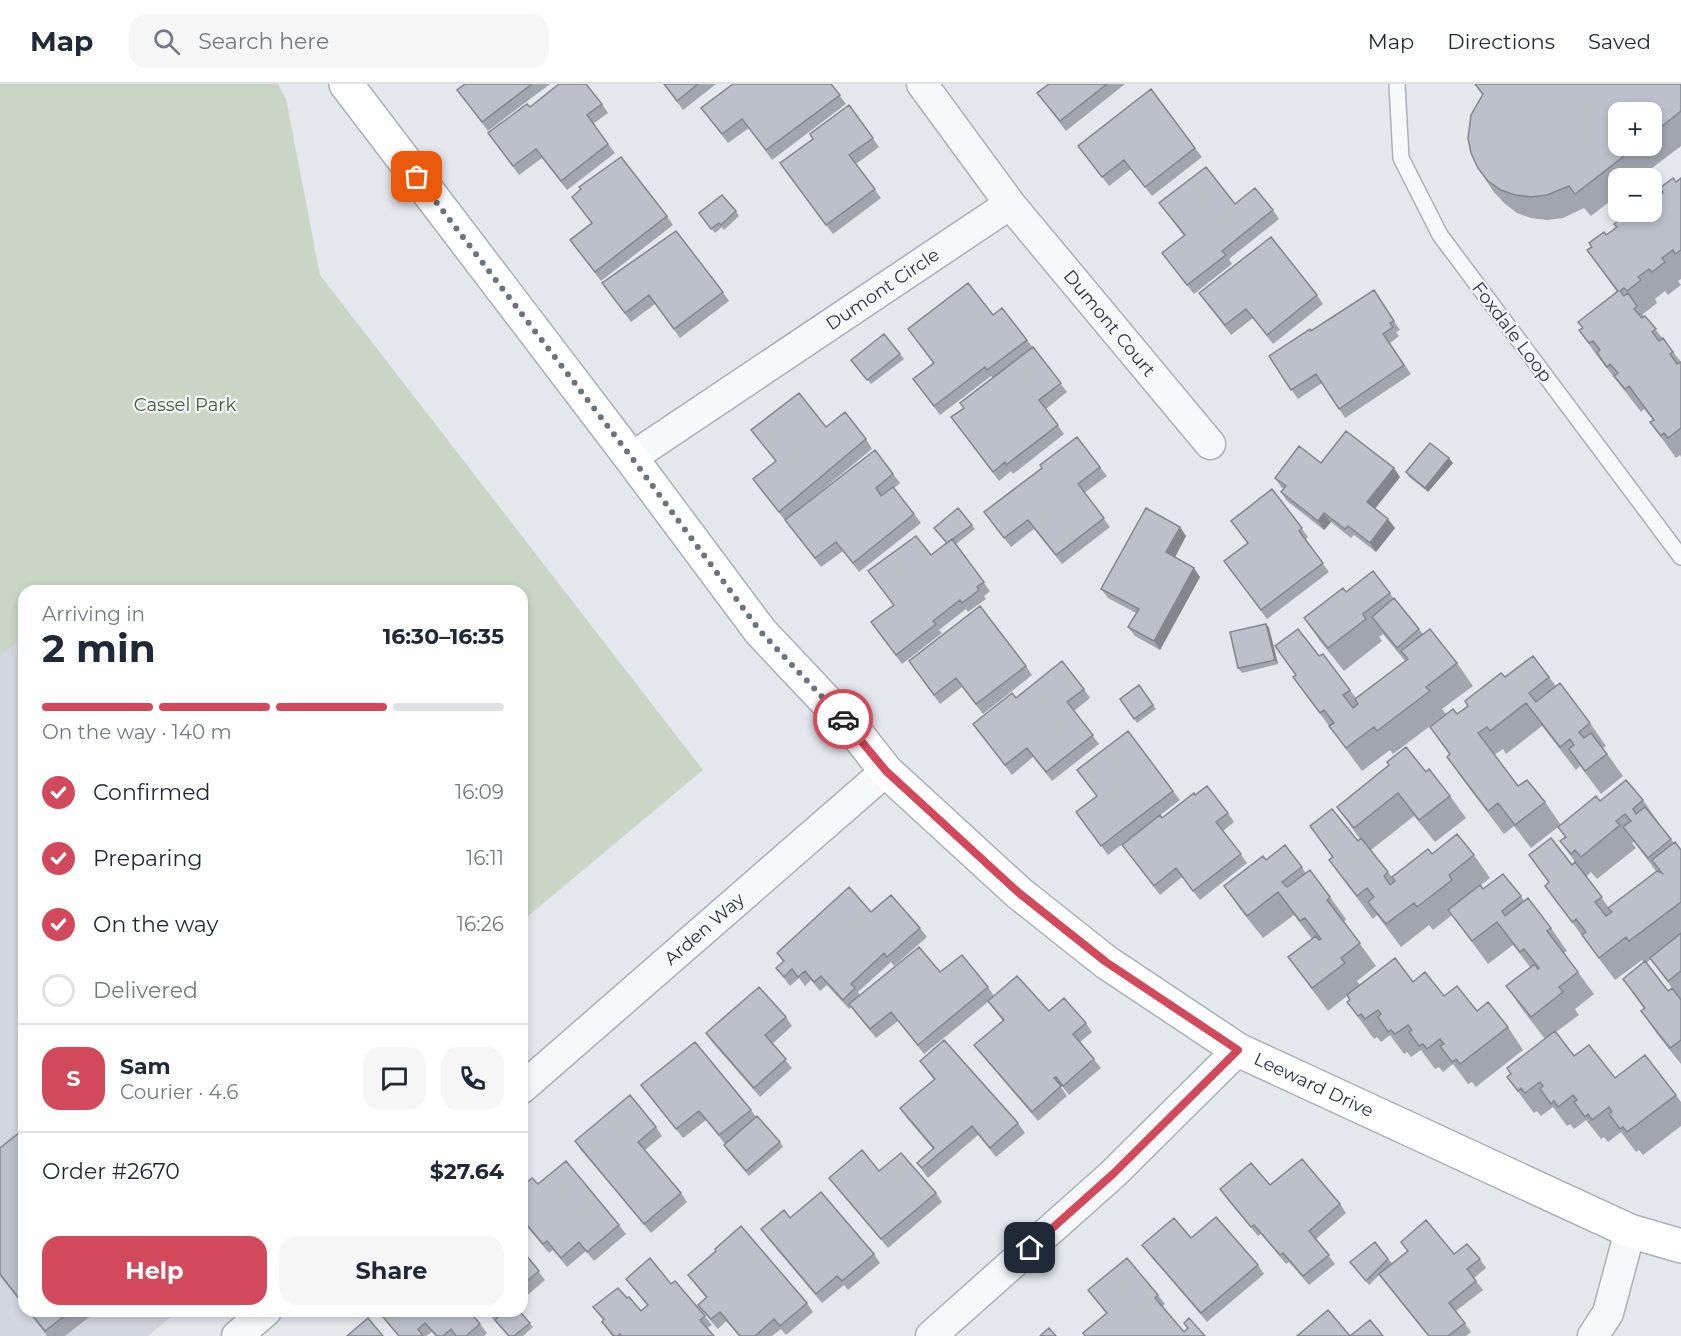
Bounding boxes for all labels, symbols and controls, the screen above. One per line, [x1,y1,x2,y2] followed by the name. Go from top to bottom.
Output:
[129,14,549,68] search box
[30,24,93,58] text: Map
[150,25,183,58] icon: search
[198,28,329,55] text: Search here
[1368,29,1414,54] text: Map
[1447,29,1555,54] text: Directions
[1588,29,1651,54] text: Saved
[1608,102,1662,222] map controls
[1608,102,1662,156] button: +
[391,151,442,202] pin
[400,160,433,193] icon: bag
[1608,168,1662,222] button: −
[822,243,944,335] street label: Dumont Circle
[1059,265,1160,381] street label: Dumont Court
[1467,278,1557,386] street label: Foxdale Loop
[134,394,236,416] park label: Cassel Park
[42,602,145,626] text: Arriving in
[383,623,504,650] text: 16:30–16:35
[42,624,156,672] text: 2 min
[813,689,873,749] courier
[827,703,860,736] icon: car
[42,720,232,744] text: On the way · 140 m
[42,776,75,809] icon: check
[93,779,210,806] text: Confirmed
[455,780,504,804] text: 16:09
[42,842,75,875] icon: check
[93,845,202,872] text: Preparing
[466,846,504,870] text: 16:11
[660,888,749,970] street label: Arden Way
[42,908,75,941] icon: check
[93,911,218,938] text: On the way
[457,912,504,936] text: 16:26
[93,977,198,1004] text: Delivered
[363,1047,426,1110] button: chat
[441,1047,504,1110] button: phone
[1250,1048,1377,1122] street label: Leeward Drive
[120,1053,171,1080] text: Sam
[66,1065,81,1092] text: S
[120,1080,238,1104] text: Courier · 4.6
[42,1158,180,1185] text: Order #2670
[430,1158,504,1185] text: $27.64
[1004,1222,1055,1273] pin
[1013,1231,1046,1264] icon: home
[42,1236,267,1305] button: Help
[279,1236,504,1305] button: Share

